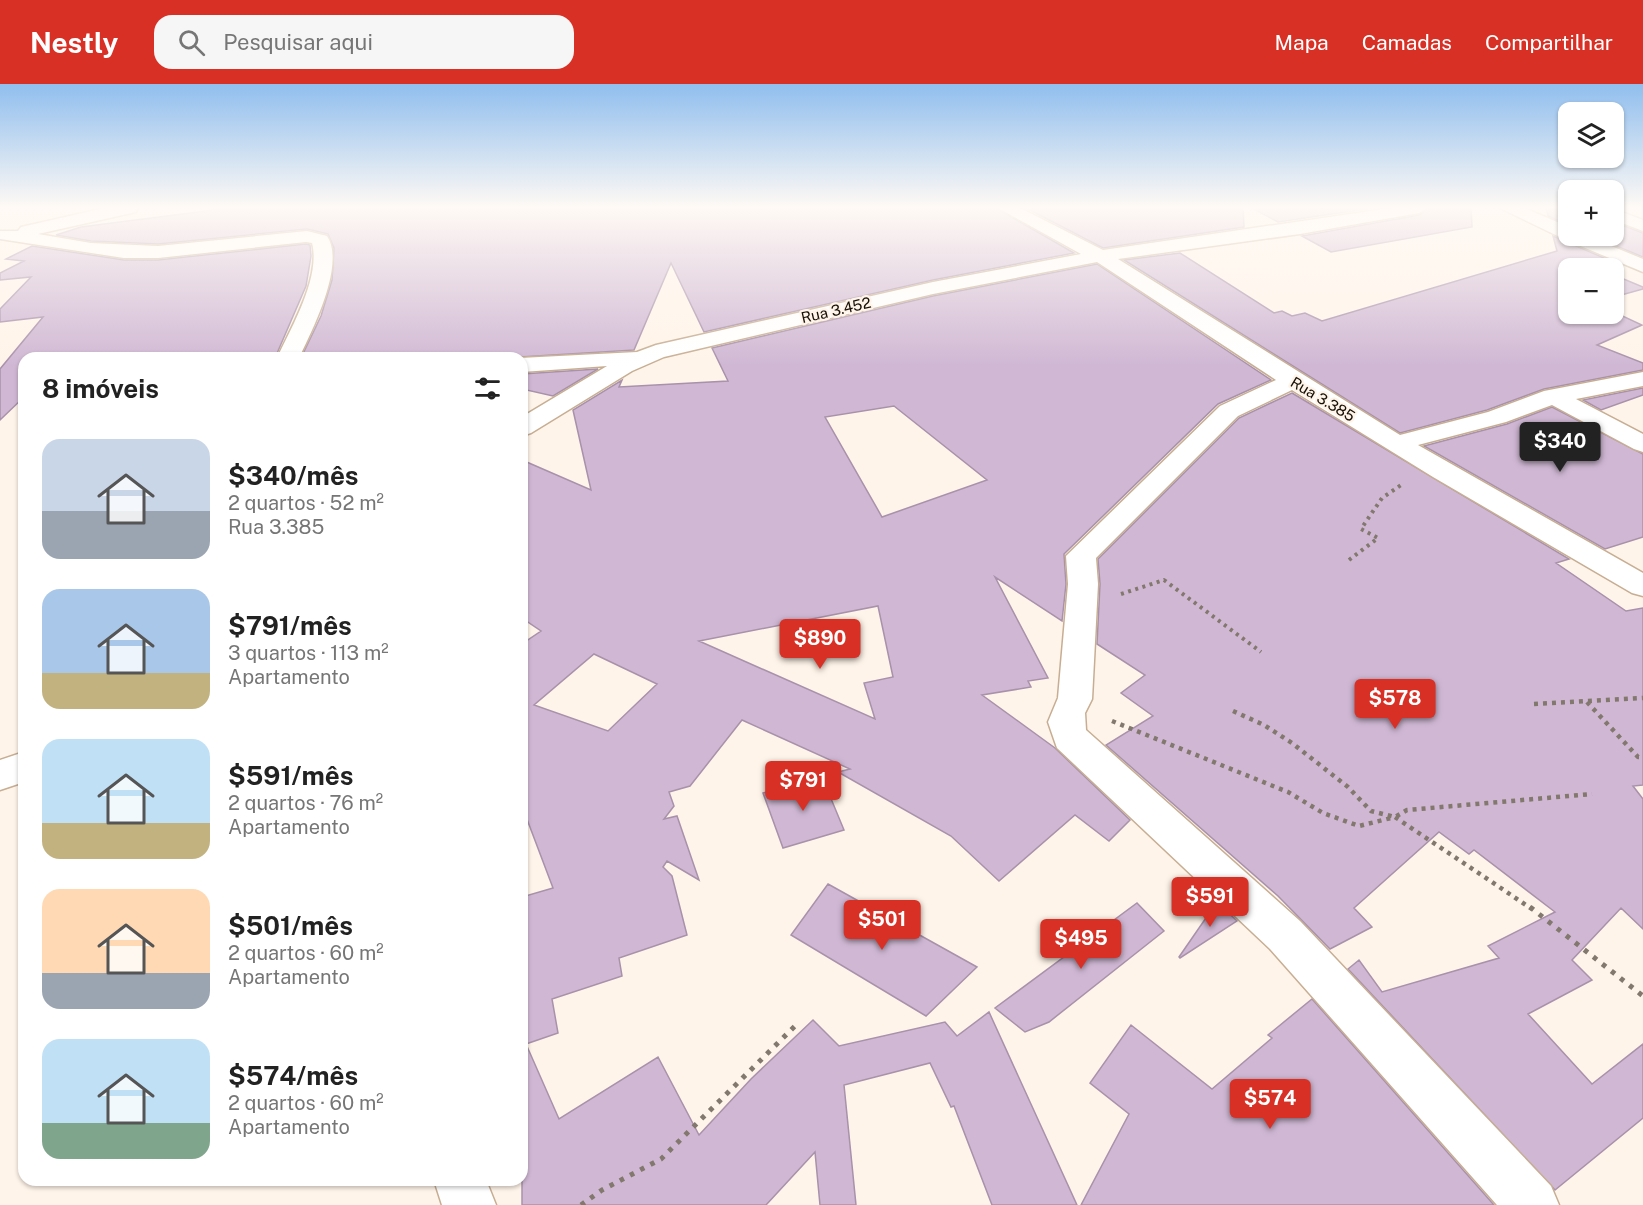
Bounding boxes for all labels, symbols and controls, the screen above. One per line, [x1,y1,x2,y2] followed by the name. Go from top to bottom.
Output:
[154,15,574,69] search box
[30,26,118,59] text: Nestly
[175,26,208,59] icon: search
[223,29,373,55] text: Pesquisar aqui
[1275,30,1329,55] text: Mapa
[1362,30,1452,55] text: Camadas
[1485,30,1613,55] text: Compartilhar
[1558,102,1624,324] map controls
[1558,102,1624,168] button: layers
[1558,180,1624,246] button: +
[1558,258,1624,324] button: −
[799,294,873,326] street label: Rua 3.452
[471,372,504,405] icon: filters
[42,373,159,404] text: 8 imóveis
[1288,373,1358,425] street label: Rua 3.385
[1524,422,1596,473] pin: $340
[1534,429,1586,453] text: $340
[228,460,359,491] text: $340/mês
[90,463,162,535] icon: home
[228,491,384,515] text: 2 quartos · 52 m²
[228,515,324,539] text: Rua 3.385
[228,610,352,641] text: $791/mês
[90,613,162,685] icon: home
[784,619,856,670] pin: $890
[794,626,846,650] text: $890
[228,641,389,665] text: 3 quartos · 113 m²
[228,665,350,689] text: Apartamento
[1359,679,1431,730] pin: $578
[1369,686,1421,710] text: $578
[228,760,353,791] text: $591/mês
[767,761,839,812] pin: $791
[90,763,162,835] icon: home
[779,768,827,792] text: $791
[228,791,383,815] text: 2 quartos · 76 m²
[228,815,350,839] text: Apartamento
[1174,877,1246,928] pin: $591
[1186,884,1234,908] text: $591
[846,900,918,951] pin: $501
[858,907,906,931] text: $501
[228,910,353,941] text: $501/mês
[90,913,162,985] icon: home
[1045,919,1117,970] pin: $495
[1054,926,1108,950] text: $495
[228,941,384,965] text: 2 quartos · 60 m²
[228,965,350,989] text: Apartamento
[228,1060,358,1091] text: $574/mês
[90,1063,162,1135] icon: home
[1234,1079,1306,1130] pin: $574
[1244,1086,1296,1110] text: $574
[228,1091,384,1115] text: 2 quartos · 60 m²
[228,1115,350,1139] text: Apartamento

